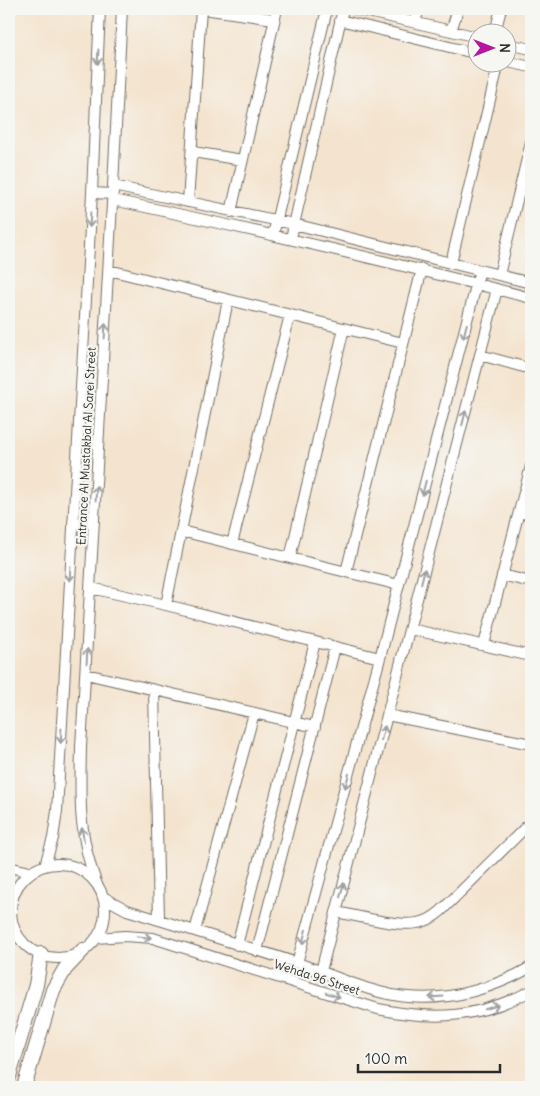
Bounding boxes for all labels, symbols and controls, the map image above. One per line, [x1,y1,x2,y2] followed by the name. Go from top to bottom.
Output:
[468,22,518,72] north arrow
[496,43,514,53] text: N
[93,49,103,65] one-way arrow
[86,211,95,227] one-way arrow
[459,322,469,338] one-way arrow
[101,323,110,339] one-way arrow
[73,347,99,545] street label: Entrance Al Mustakbal Al Sarei Street
[460,411,469,427] one-way arrow
[419,480,428,496] one-way arrow
[92,486,101,502] one-way arrow
[66,566,75,582] one-way arrow
[419,568,428,584] one-way arrow
[82,648,91,664] one-way arrow
[378,725,388,741] one-way arrow
[57,728,66,744] one-way arrow
[342,772,351,788] one-way arrow
[78,828,88,844] one-way arrow
[338,883,347,899] one-way arrow
[299,929,308,945] one-way arrow
[136,932,152,942] one-way arrow
[272,956,362,998] street label: Wehda 96 Street
[325,990,341,1000] one-way arrow
[428,993,444,1002] one-way arrow
[483,1002,499,1012] one-way arrow
[358,1041,500,1073] scale bar
[365,1049,407,1068] text: 100 m

